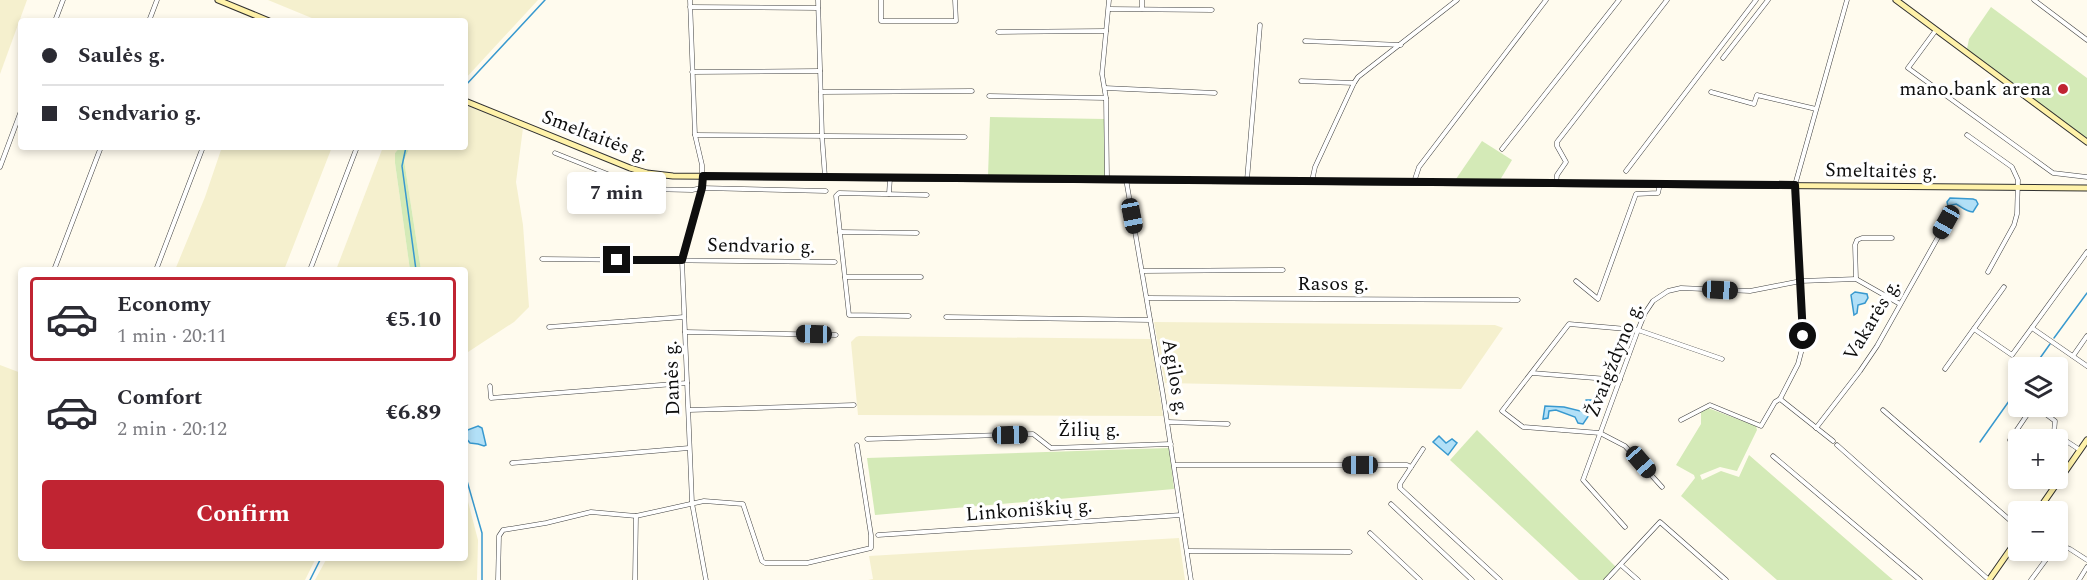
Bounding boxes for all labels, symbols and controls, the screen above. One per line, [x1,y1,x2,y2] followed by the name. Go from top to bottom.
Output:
[78,39,165,72] text: Saulės g.
[1899,74,2051,104] place label: mano.bank arena
[2056,82,2070,96] marker: mano.bank arena
[78,97,201,130] text: Sendvario g.
[537,102,653,170] street label: Smeltaitės g.
[1825,155,1937,187] street label: Smeltaitės g.
[568,173,666,215] callout: 7 min
[590,178,643,208] text: 7 min
[1120,197,1144,235] car
[1929,202,1963,242] car
[707,230,815,262] street label: Sendvario g.
[603,246,630,273] route end
[1297,269,1369,299] street label: Rasos g.
[1836,273,1908,367] street label: Vakarės g.
[1702,280,1738,300] car
[117,288,210,321] text: Economy
[45,292,99,346] icon: car
[1577,298,1651,422] street label: Žvaigždyno g.
[386,303,441,336] text: €5.10
[117,321,227,351] text: 1 min · 20:11
[1789,322,1816,349] route start
[796,325,832,343] car
[1154,336,1196,418] street label: Agilos g.
[656,340,688,416] street label: Danės g.
[2008,357,2068,561] map controls
[2008,357,2068,417] button: layers
[117,381,202,414] text: Comfort
[45,385,99,439] icon: car
[386,396,441,429] text: €6.89
[117,414,227,444] text: 2 min · 20:12
[1058,415,1120,445] street label: Žilių g.
[992,426,1028,444] car
[2008,429,2068,489] button: +
[1622,443,1660,481] car
[1342,456,1378,474] car
[42,480,444,549] button: Confirm
[965,491,1093,529] street label: Linkoniškių g.
[2008,501,2068,561] button: −

